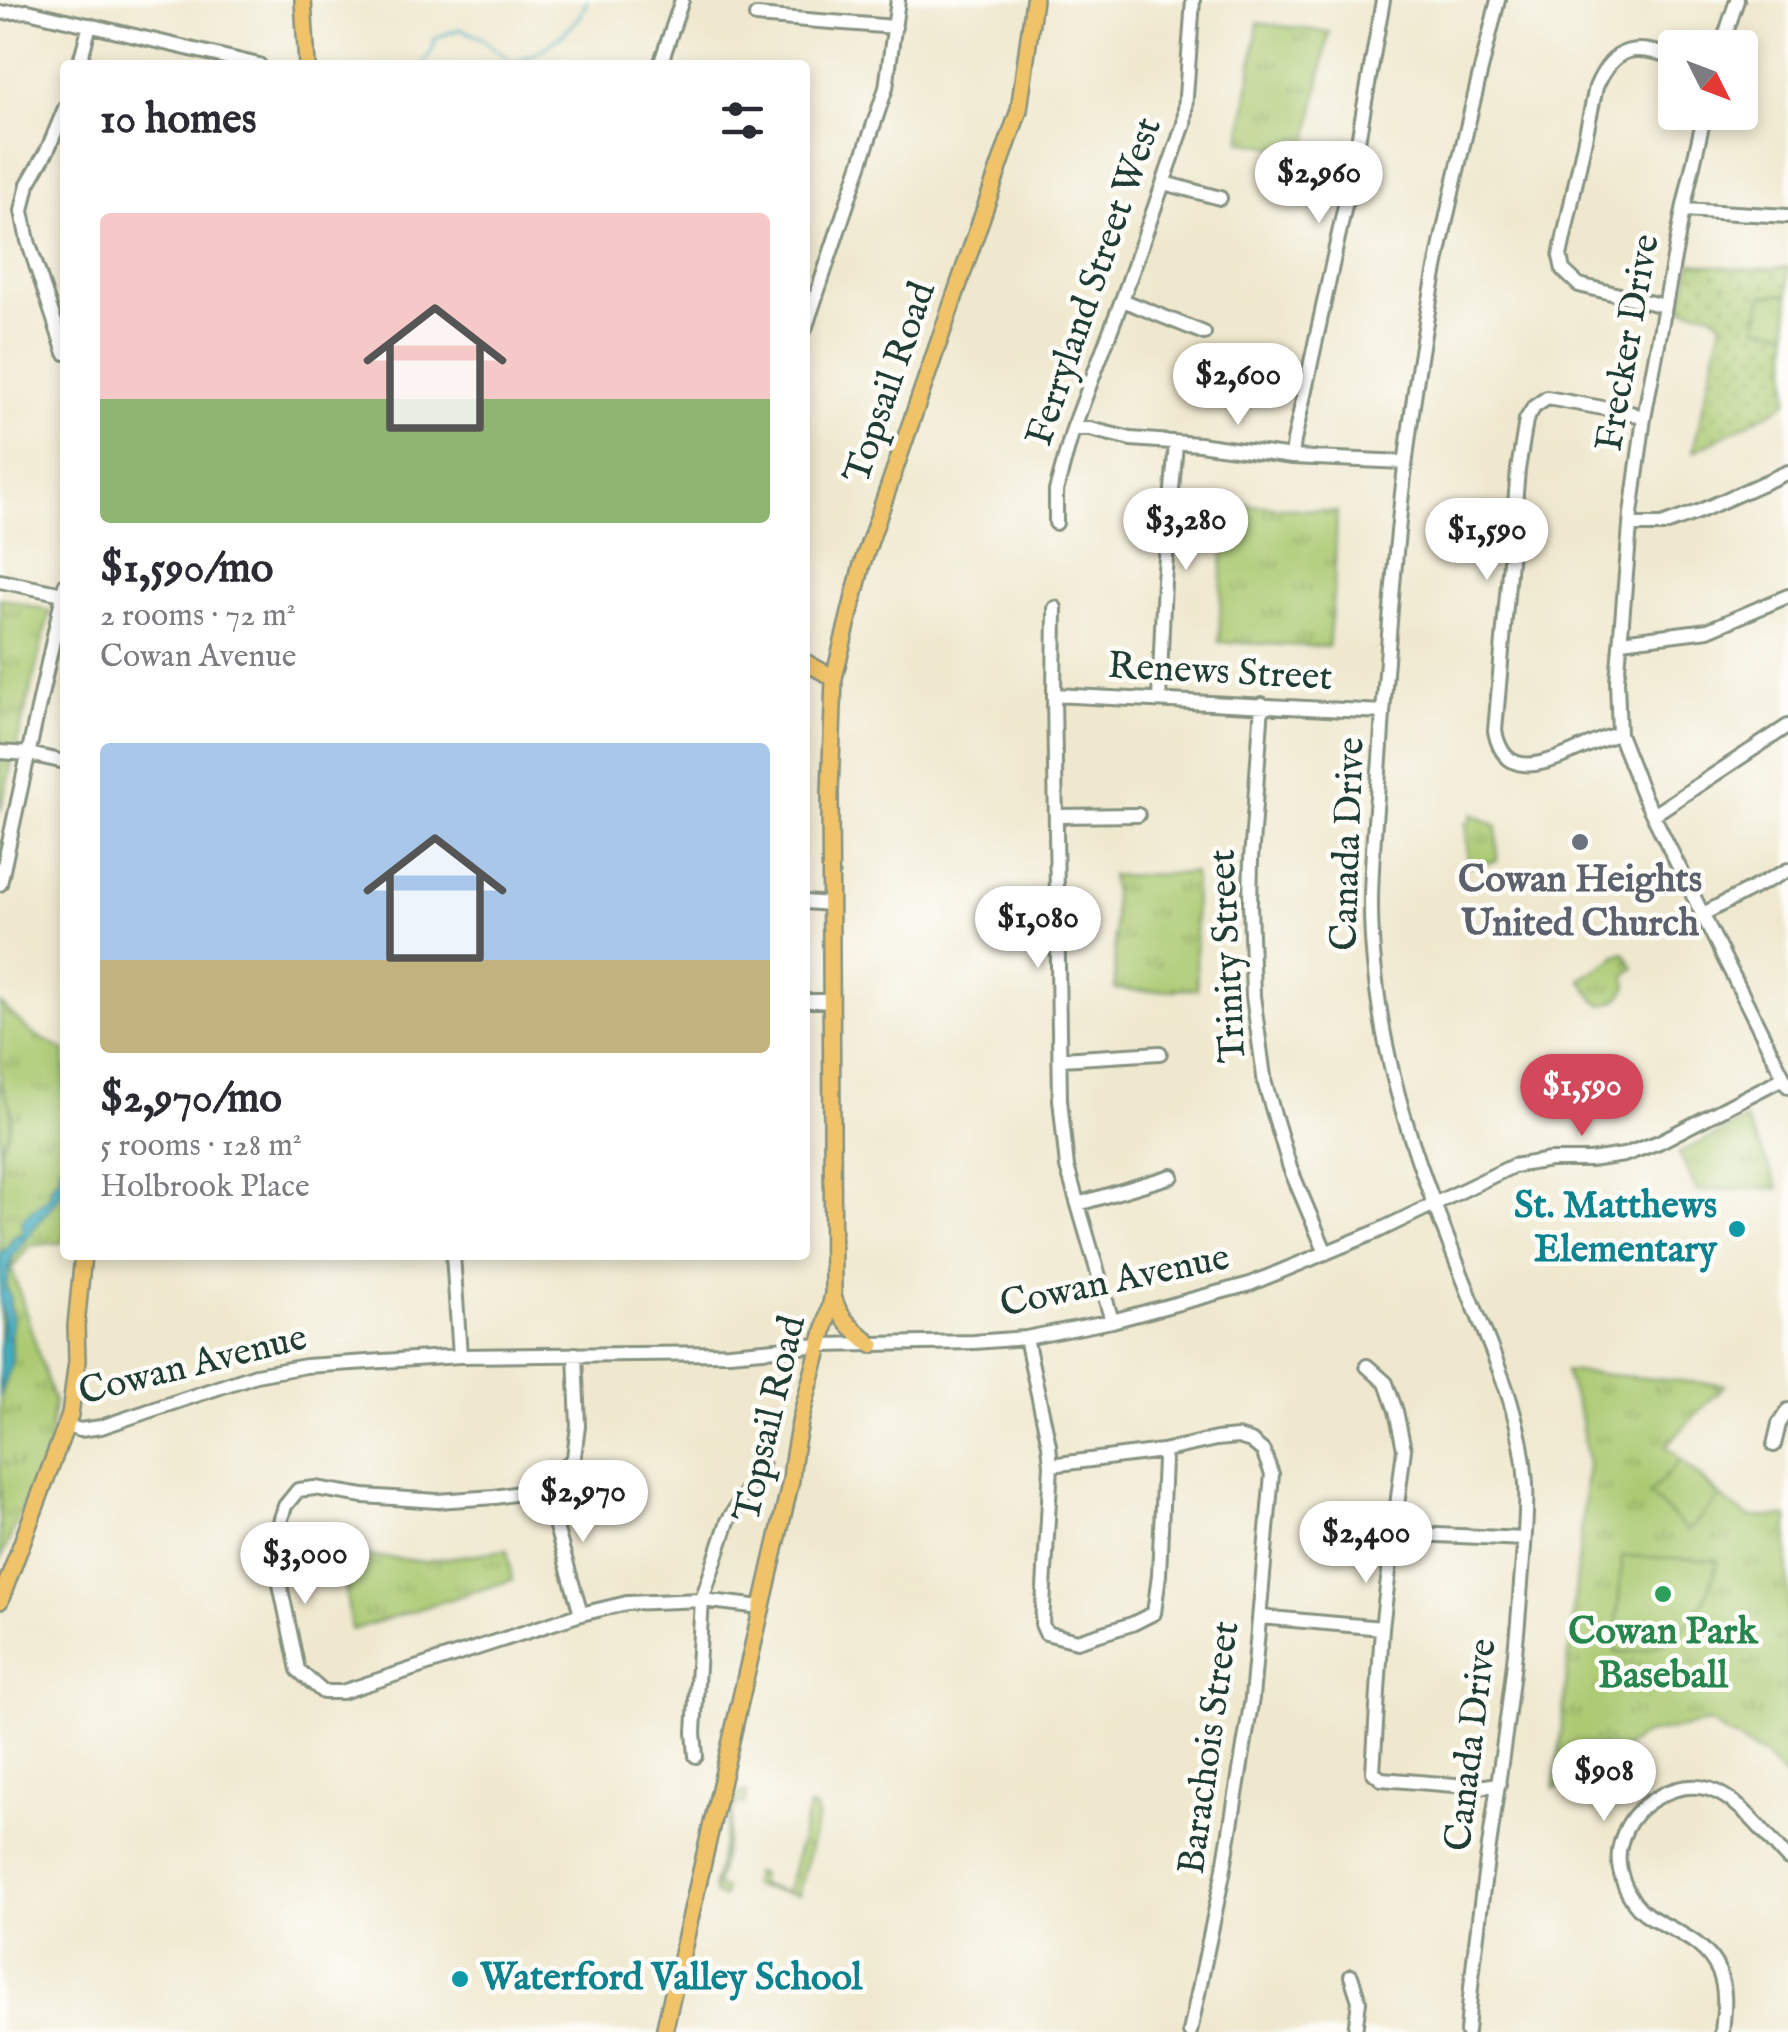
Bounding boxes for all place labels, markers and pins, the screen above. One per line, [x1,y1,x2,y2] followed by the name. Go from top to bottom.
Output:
[1238,141,1400,226] pin: $2,960
[1157,343,1319,428] pin: $2,600
[1105,488,1267,573] pin: $3,280
[1406,498,1568,583] pin: $1,590
[1569,831,1591,853] marker: Cowan Heights United Church
[1458,857,1702,949] place label: Cowan Heights United Church
[957,886,1119,971] pin: $1,080
[1501,1054,1663,1139] pin: $1,590
[1514,1183,1718,1275] place label: St. Matthews Elementary
[1726,1218,1748,1240] marker: St. Matthews Elementary
[502,1460,664,1545] pin: $2,970
[1285,1501,1447,1586] pin: $2,400
[224,1522,386,1607] pin: $3,000
[1652,1583,1674,1605] marker: Cowan Park Baseball
[1568,1609,1759,1701] place label: Cowan Park Baseball
[1545,1739,1663,1824] pin: $908
[480,1955,863,2003] place label: Waterford Valley School
[449,1968,471,1990] marker: Waterford Valley School

